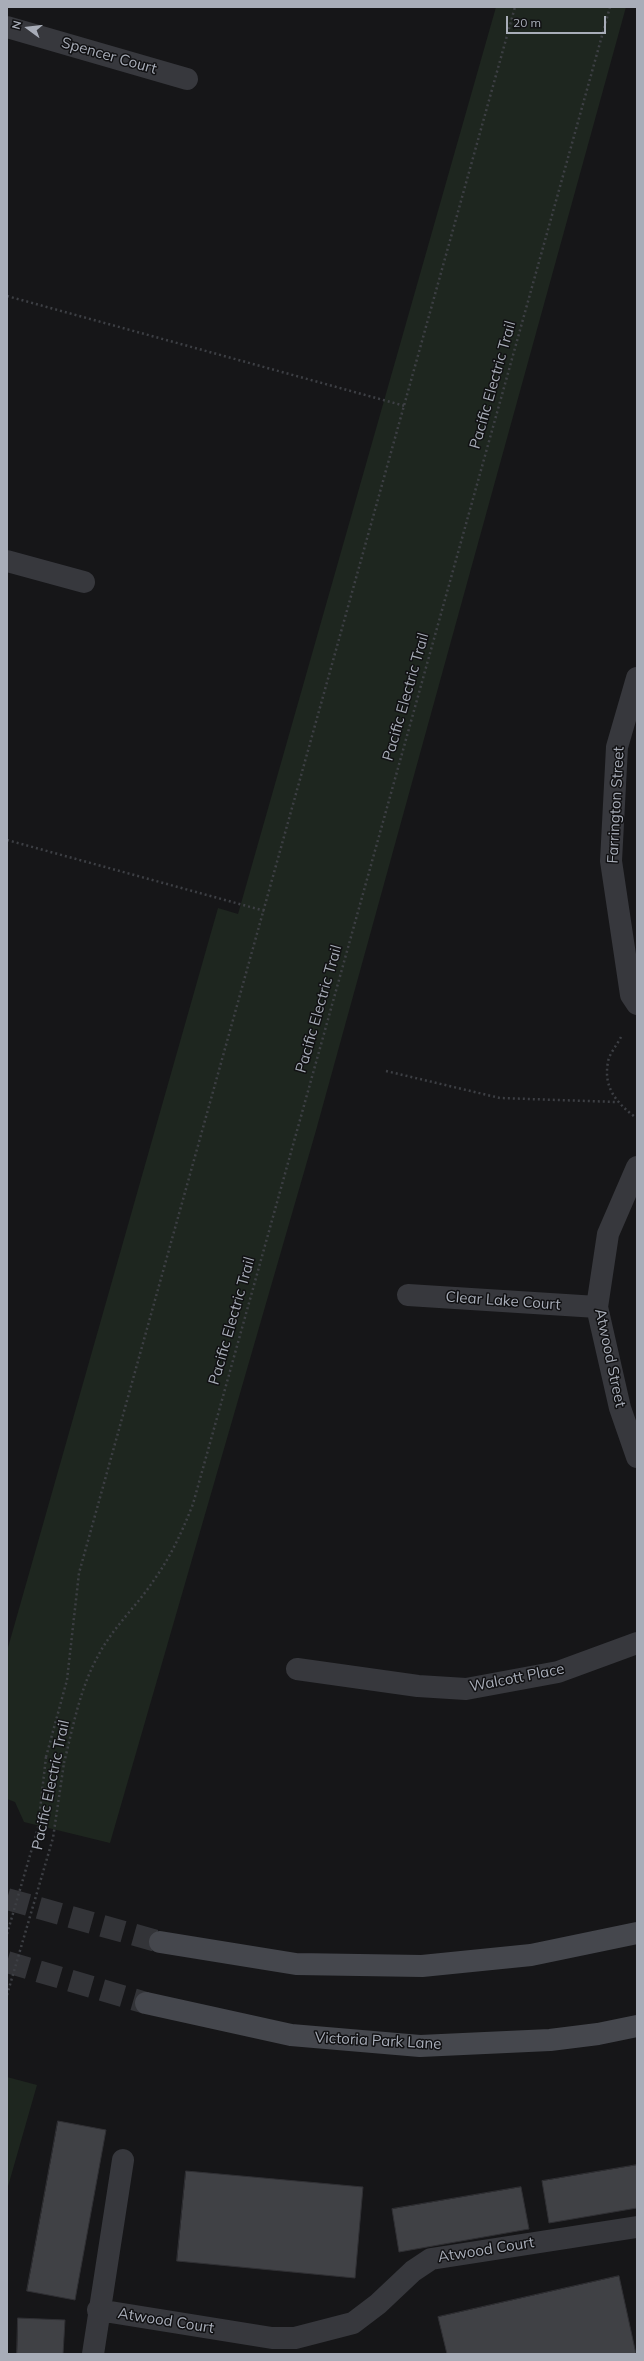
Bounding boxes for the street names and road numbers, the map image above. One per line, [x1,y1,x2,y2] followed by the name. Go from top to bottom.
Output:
[59,34,159,78] street label: Spencer Court
[466,319,520,451] street label: Pacific Electric Trail
[379,631,433,763] street label: Pacific Electric Trail
[604,746,628,864] street label: Farrington Street
[292,943,346,1075] street label: Pacific Electric Trail
[205,1255,259,1387] street label: Pacific Electric Trail
[445,1288,561,1314] street label: Clear Lake Court
[591,1307,629,1409] street label: Atwood Street
[468,1660,566,1696] street label: Walcott Place
[28,1718,74,1852] street label: Pacific Electric Trail
[314,2029,442,2053] street label: Victoria Park Lane
[437,2234,535,2266] street label: Atwood Court
[117,2305,215,2337] street label: Atwood Court

